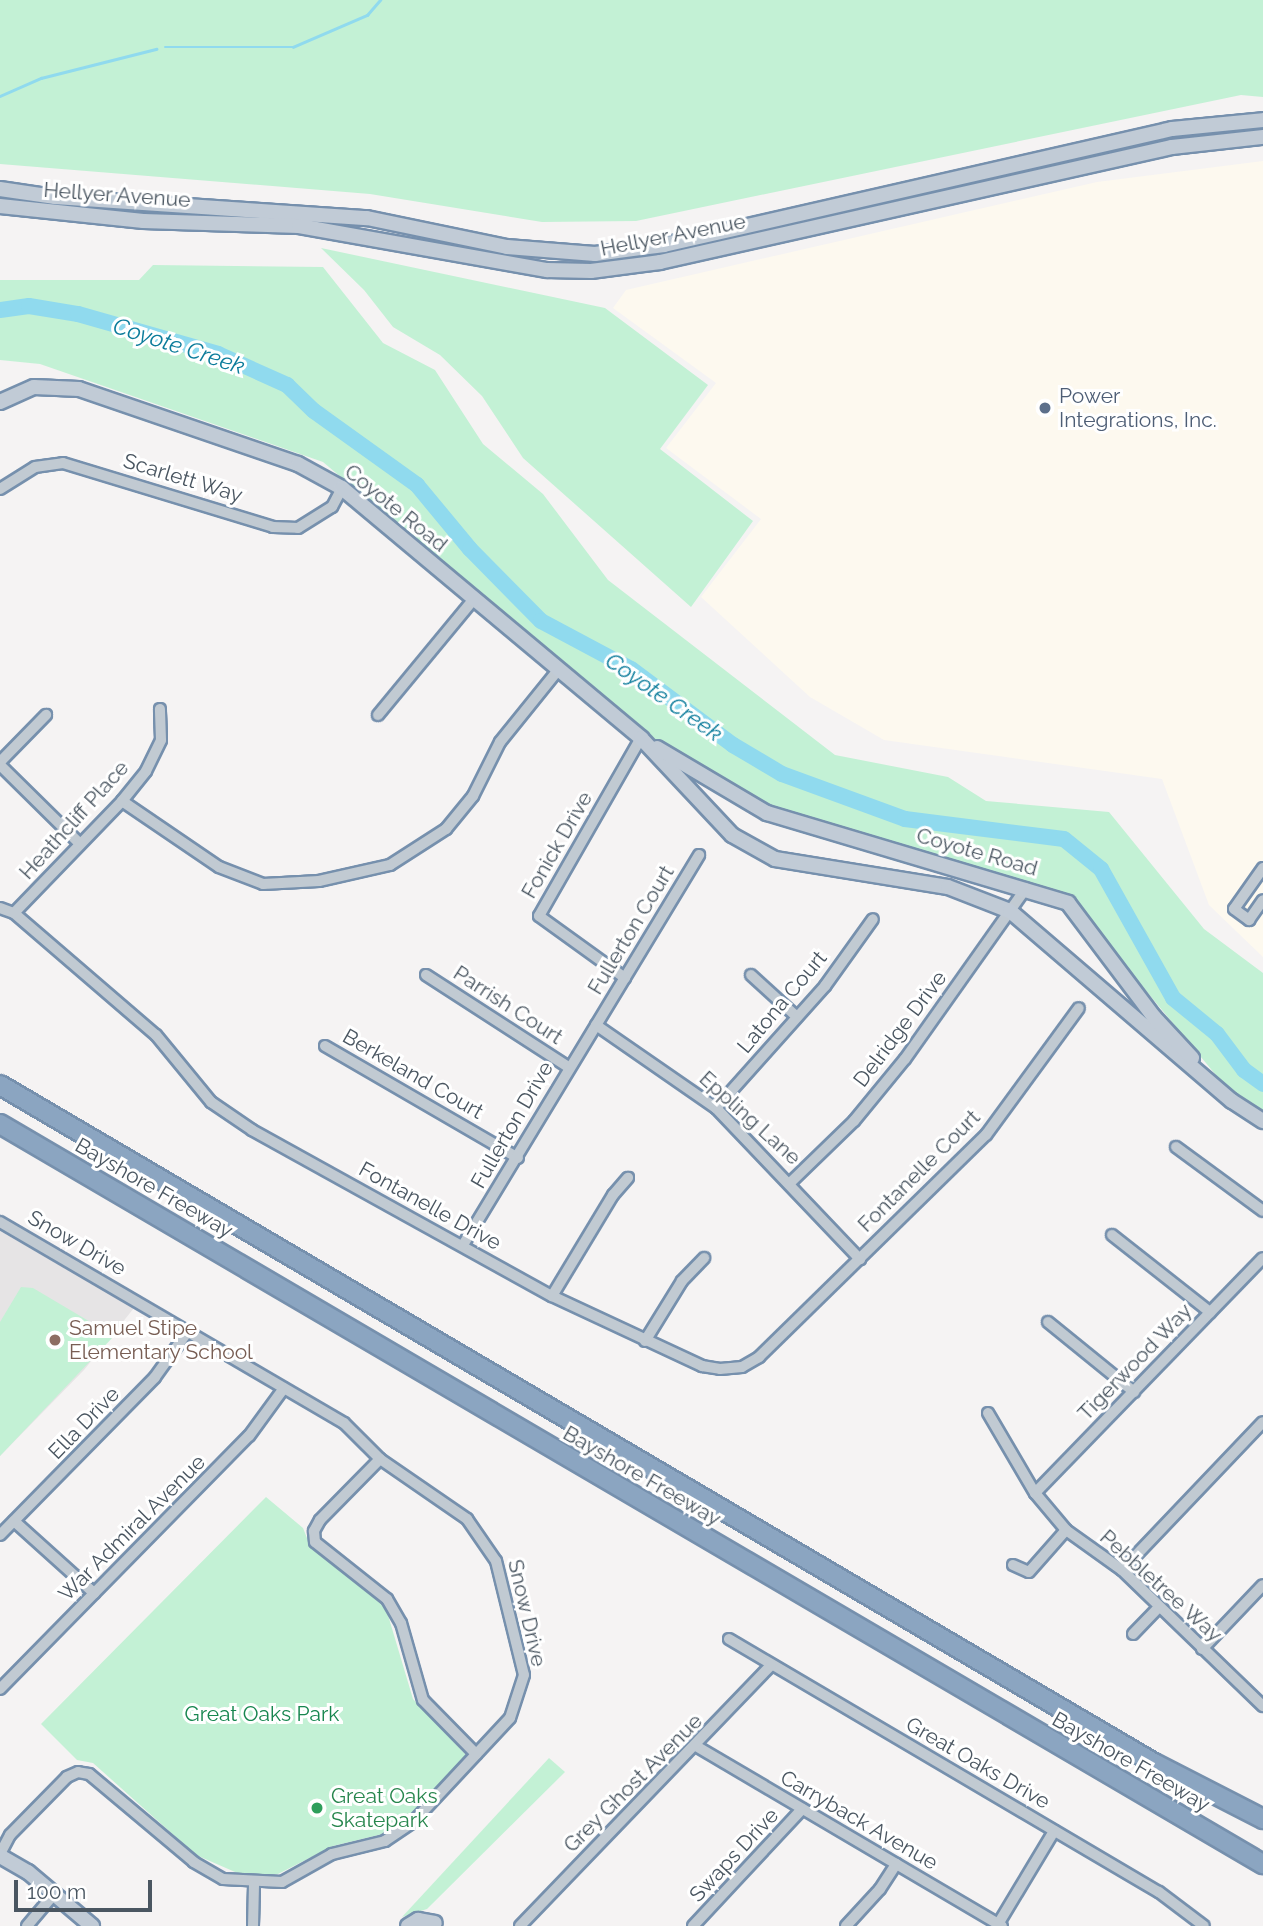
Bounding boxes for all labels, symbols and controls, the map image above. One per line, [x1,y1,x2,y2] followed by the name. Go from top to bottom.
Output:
[42,177,192,213] street label: Hellyer Avenue
[598,208,748,262] street label: Hellyer Avenue
[110,312,248,380] water label: Coyote Creek
[1059,383,1217,433] place label: Power Integrations, Inc.
[1037,400,1053,416] marker: Power Integrations, Inc.
[120,448,246,508] street label: Scarlett Way
[340,459,452,557] street label: Coyote Road
[600,647,728,747] water label: Coyote Creek
[14,755,134,885] street label: Heathcliff Place
[516,787,598,903] street label: Fonick Drive
[914,823,1040,881] street label: Coyote Road
[583,861,679,999] street label: Fullerton Court
[732,946,832,1058] street label: Latona Court
[449,960,567,1050] street label: Parrish Court
[848,966,952,1092] street label: Delridge Drive
[338,1024,488,1124] street label: Berkeland Court
[466,1057,558,1193] street label: Fullerton Drive
[694,1066,806,1170] street label: Eppling Lane
[853,1105,985,1237] street label: Fontanelle Court
[71,1133,237,1243] street label: Bayshore Freeway
[355,1157,505,1255] street label: Fontanelle Drive
[23,1205,131,1281] street label: Snow Drive
[1073,1298,1197,1426] street label: Tigerwood Way
[69,1315,253,1365] place label: Samuel Stipe Elementary School
[47,1332,63,1348] marker: Samuel Stipe Elementary School
[43,1381,125,1465] street label: Ella Drive
[559,1421,725,1531] street label: Bayshore Freeway
[53,1449,211,1607] street label: War Admiral Avenue
[1094,1524,1228,1648] street label: Pebbletree Way
[502,1557,552,1669] street label: Snow Drive
[185,1701,339,1727] park label: Great Oaks Park
[1048,1707,1214,1817] street label: Bayshore Freeway
[558,1708,708,1858] street label: Grey Ghost Avenue
[902,1712,1054,1814] street label: Great Oaks Drive
[776,1765,942,1875] street label: Carryback Avenue
[331,1783,438,1833] place label: Great Oaks Skatepark
[309,1800,325,1816] marker: Great Oaks Skatepark
[684,1803,784,1907] street label: Swaps Drive
[18,1867,156,1911] scale bar
[27,1879,86,1904] text: 100 m

